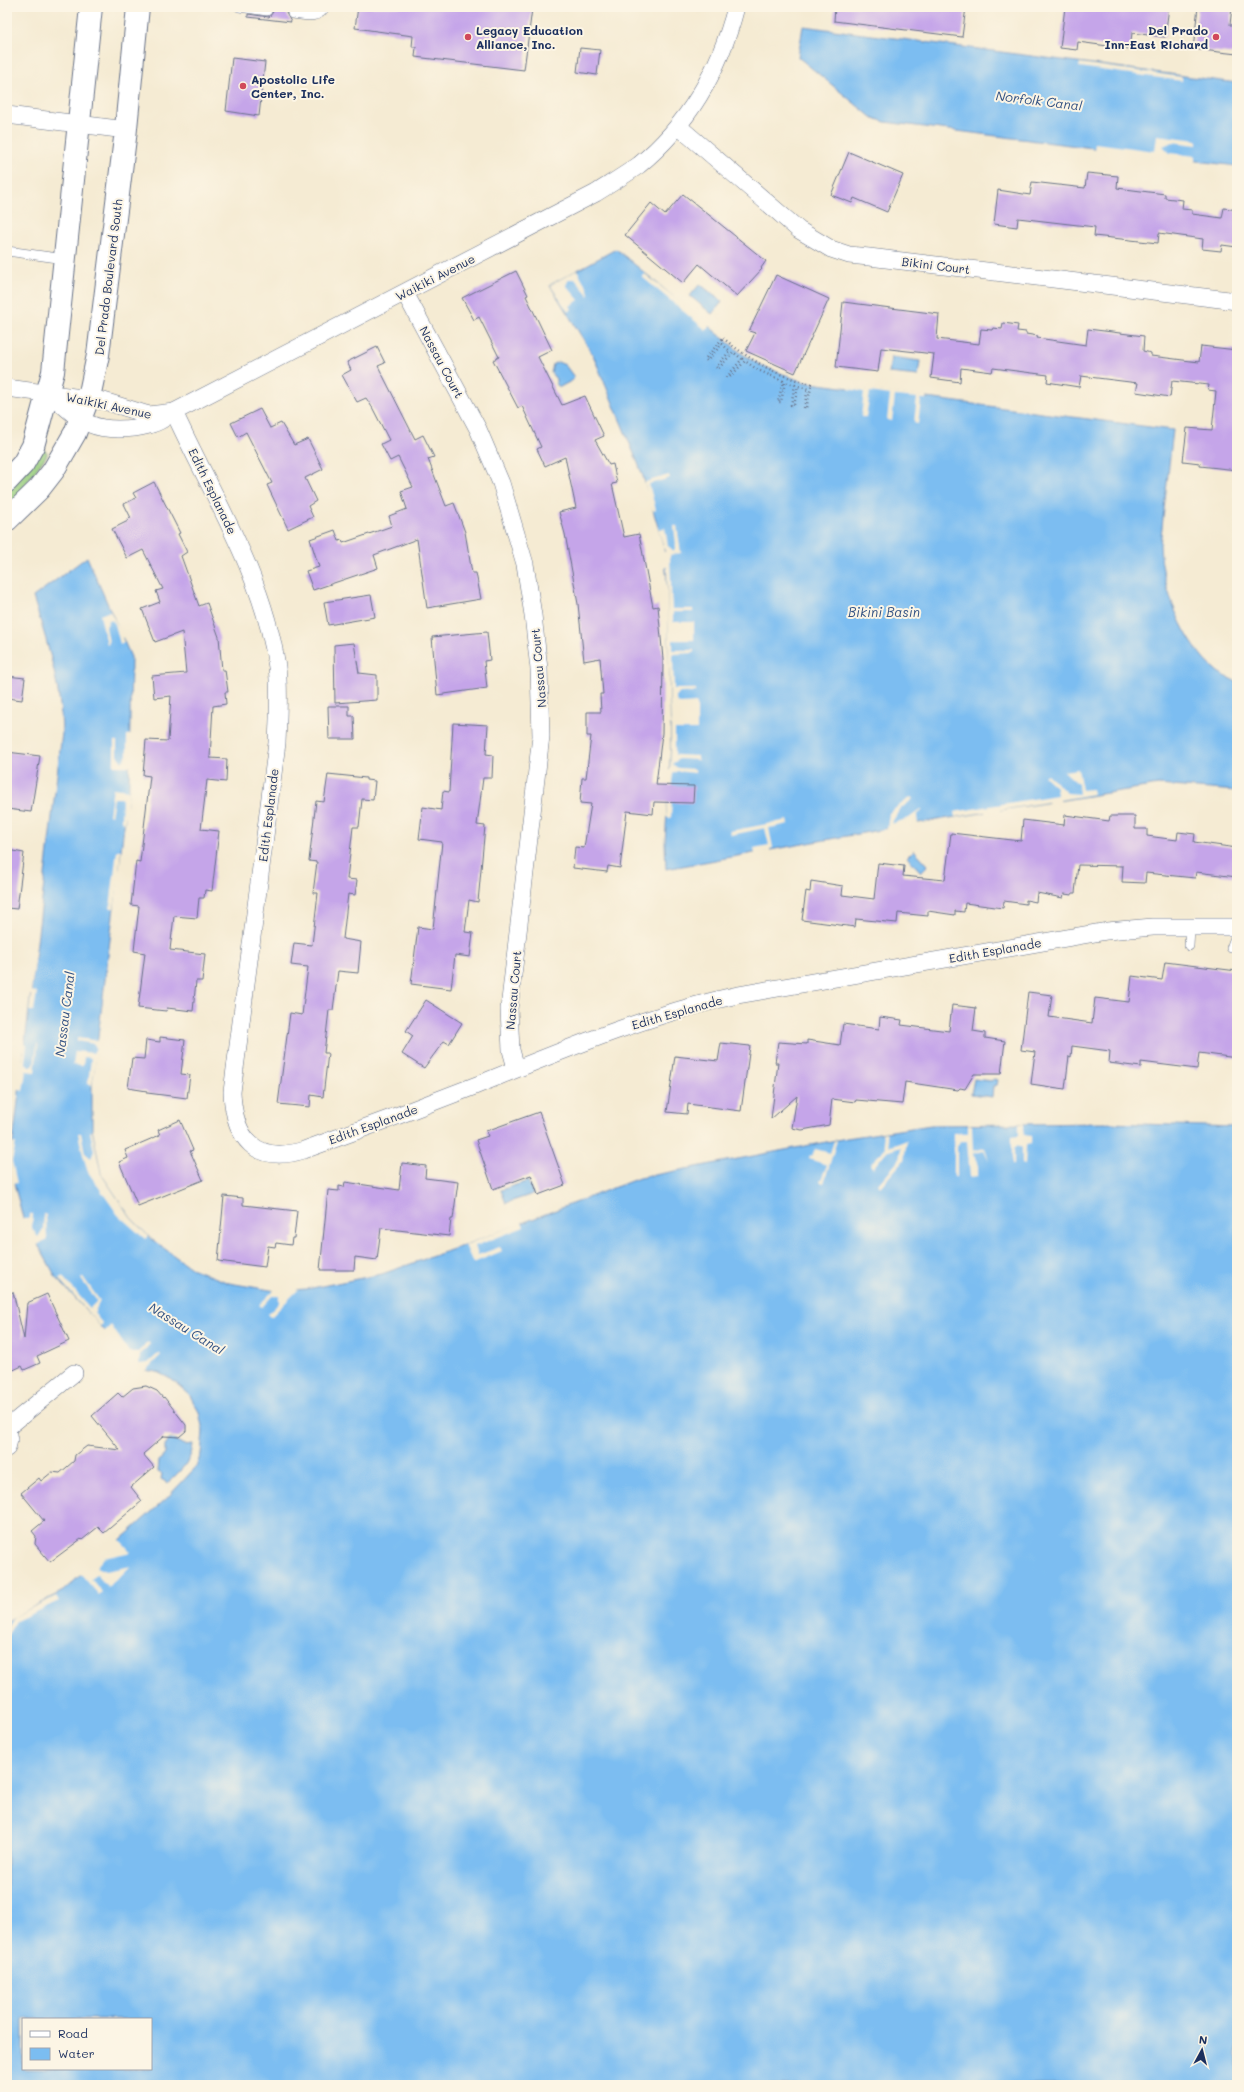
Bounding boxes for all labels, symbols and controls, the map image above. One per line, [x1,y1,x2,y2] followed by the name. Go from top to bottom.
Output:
[476,22,583,52] place label: Legacy Education Alliance, Inc.
[1105,22,1208,52] place label: Del Prado Inn-East Richard
[463,32,473,42] marker: Legacy Education Alliance, Inc.
[1211,32,1221,42] marker: Del Prado Inn-East Richard
[251,71,335,101] place label: Apostolic Life Center, Inc.
[238,81,248,91] marker: Apostolic Life Center, Inc.
[995,86,1084,114] water label: Norfolk Canal
[90,198,126,356] street label: Del Prado Boulevard South
[393,250,477,304] street label: Waikiki Avenue
[901,253,971,277] street label: Bikini Court
[416,323,468,401] street label: Nassau Court
[65,388,153,422] street label: Waikiki Avenue
[185,445,241,537] street label: Edith Esplanade
[848,603,920,620] water label: Bikini Basin
[527,628,549,708] street label: Nassau Court
[254,767,282,863] street label: Edith Esplanade
[947,934,1043,966] street label: Edith Esplanade
[502,950,524,1030] street label: Nassau Court
[50,970,78,1058] water label: Nassau Canal
[630,991,724,1033] street label: Edith Esplanade
[326,1100,420,1148] street label: Edith Esplanade
[146,1298,228,1358] water label: Nassau Canal
[22,2018,152,2070] legend
[58,2025,88,2041] text: Road
[1182,2030,1222,2070] north arrow
[1198,2032,1208,2048] text: N
[58,2045,95,2061] text: Water

